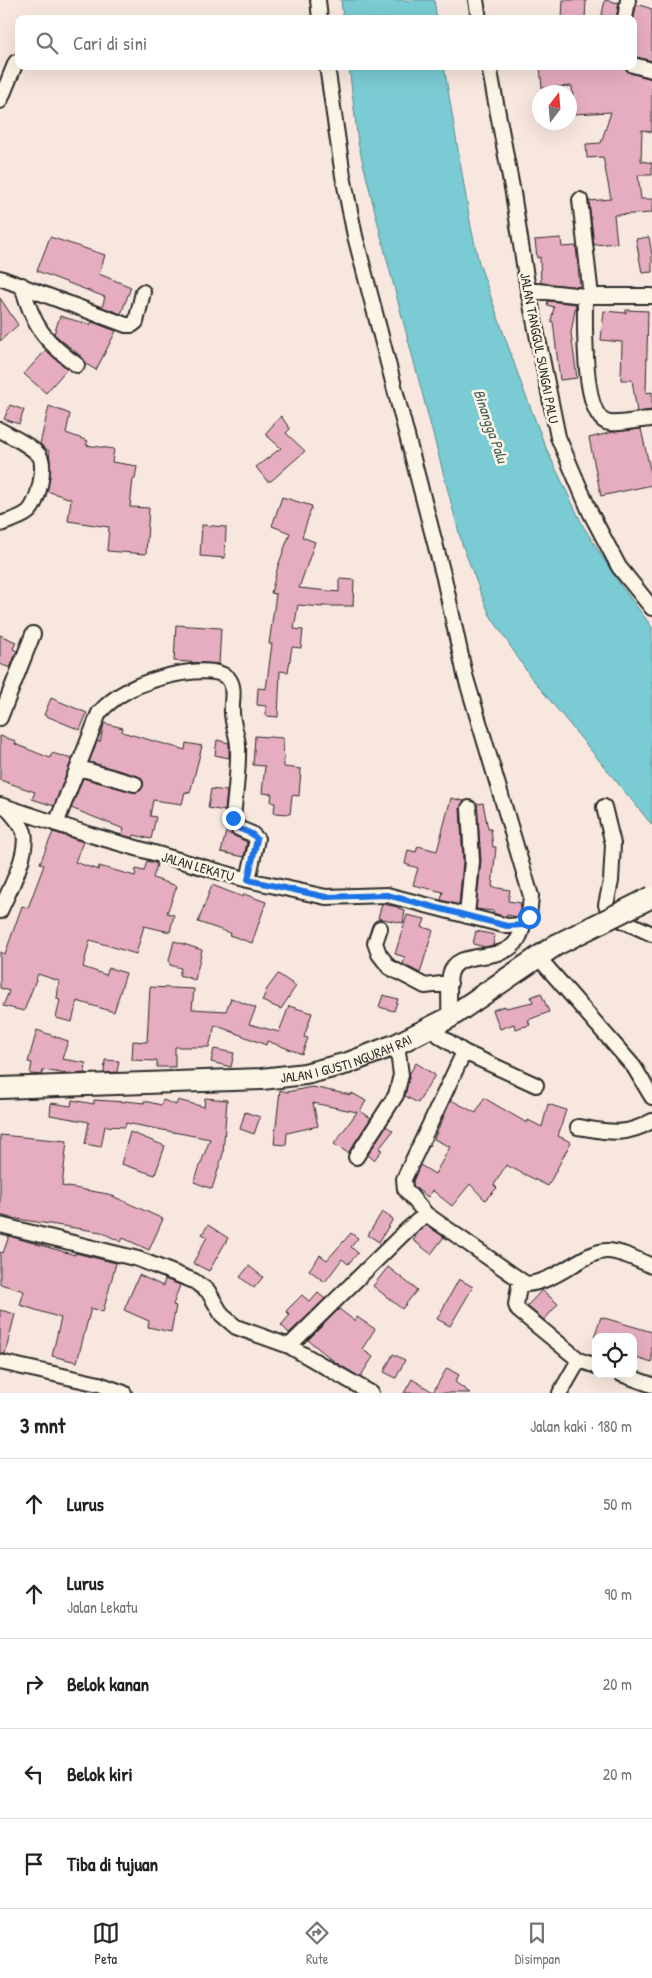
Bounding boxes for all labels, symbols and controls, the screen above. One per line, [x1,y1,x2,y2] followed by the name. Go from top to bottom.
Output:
[15,15,637,70] search box
[33,29,61,57] icon: search
[73,30,147,56] text: Cari di sini
[532,85,577,130] north arrow
[516,271,564,425] street label: JALAN TANGGUL SUNGAI PALU
[469,387,514,466] water label: Binangga Palu
[222,807,245,830] route end
[160,847,237,885] street label: JALAN LEKATU
[518,906,541,929] route start
[279,1029,415,1086] street label: JALAN I GUSTI NGURAH RAI
[592,1333,637,1378] map controls
[592,1333,637,1378] button: locate
[20,1411,65,1440] text: 3 mnt
[530,1415,632,1437] text: Jalan kaki · 180 m
[20,1490,48,1518] icon: ahead
[67,1491,104,1517] text: Lurus
[604,1493,632,1515] text: 50 m
[67,1570,104,1596] text: Lurus
[20,1580,48,1608] icon: ahead
[604,1583,632,1605] text: 90 m
[67,1596,138,1618] text: Jalan Lekatu
[20,1670,48,1698] icon: right
[67,1671,149,1697] text: Belok kanan
[603,1673,632,1695] text: 20 m
[20,1760,48,1788] icon: left
[67,1761,133,1787] text: Belok kiri
[603,1763,632,1785] text: 20 m
[20,1850,48,1878] icon: arrive
[67,1851,158,1877] text: Tiba di tujuan
[92,1919,120,1968] tab: Peta
[303,1919,331,1968] tab: Rute
[515,1919,560,1968] tab: Disimpan

